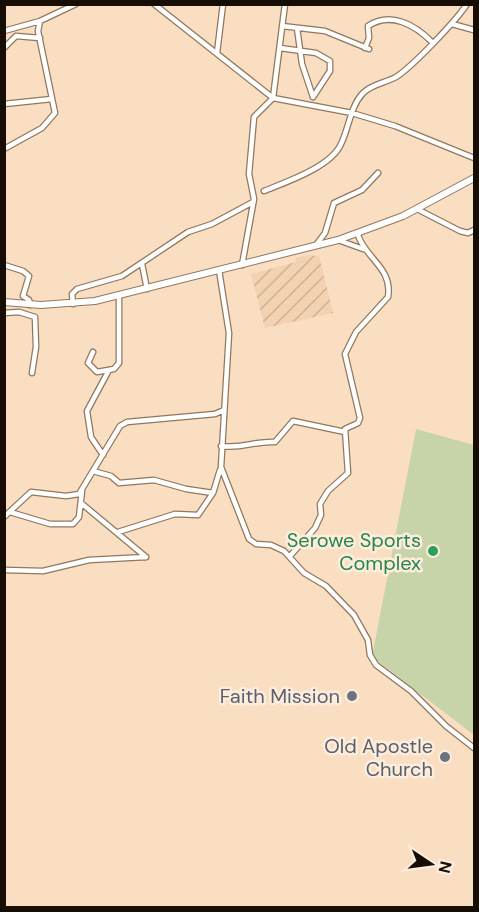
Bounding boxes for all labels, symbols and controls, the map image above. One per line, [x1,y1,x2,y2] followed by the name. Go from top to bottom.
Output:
[287,527,421,576] place label: Serowe Sports Complex
[426,544,440,558] marker: Serowe Sports Complex
[220,683,340,709] place label: Faith Mission
[345,689,359,703] marker: Faith Mission
[324,733,433,782] place label: Old Apostle Church
[438,750,452,764] marker: Old Apostle Church
[401,834,461,894] north arrow
[434,859,457,875] text: N

